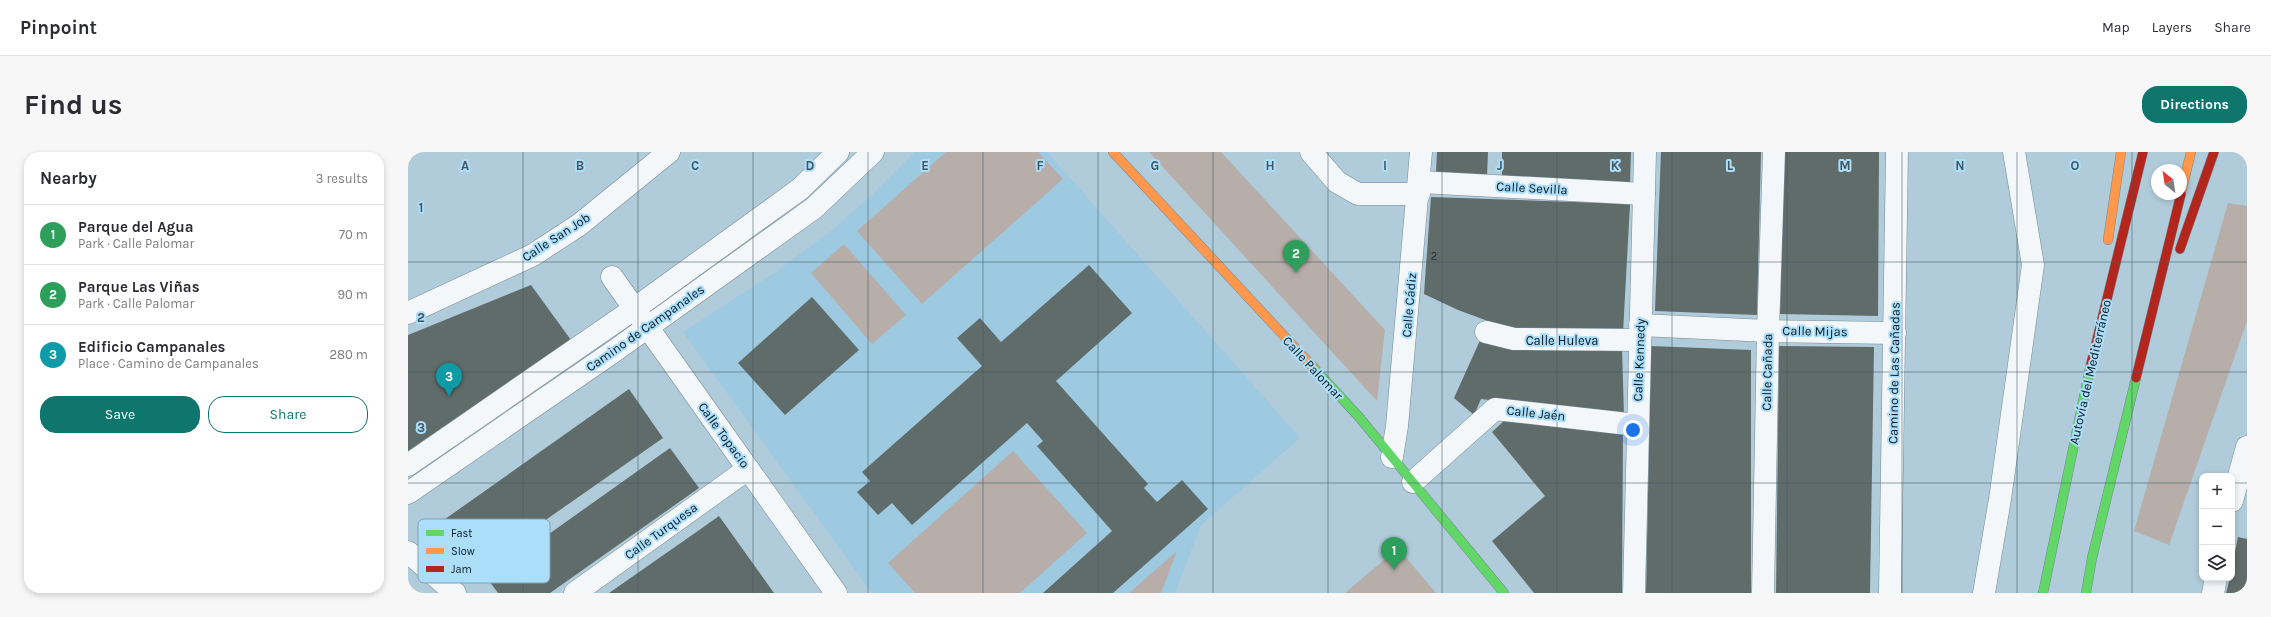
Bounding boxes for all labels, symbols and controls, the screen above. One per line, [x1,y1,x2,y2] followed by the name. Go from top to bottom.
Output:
[20,17,97,39] text: Pinpoint
[2102,19,2130,36] text: Map
[2152,19,2192,36] text: Layers
[2214,19,2251,36] text: Share
[2142,86,2247,123] button: Directions
[24,88,123,121] text: Find us
[461,158,469,173] text: A
[576,158,584,173] text: B
[691,158,699,173] text: C
[806,158,815,173] text: D
[921,158,929,173] text: E
[1036,158,1044,173] text: F
[1151,158,1159,173] text: G
[1265,158,1275,173] text: H
[1383,158,1387,173] text: I
[1497,158,1503,173] text: J
[1611,158,1620,173] text: K
[1727,158,1734,173] text: L
[1839,158,1851,173] text: M
[1955,158,1965,173] text: N
[2071,158,2080,173] text: O
[2151,164,2187,200] north arrow
[40,168,97,188] text: Nearby
[316,171,368,186] text: 3 results
[1496,179,1568,197] street label: Calle Sevilla
[419,200,423,215] text: 1
[519,209,593,265] street label: Calle San Job
[78,218,193,236] text: Parque del Agua
[51,227,55,242] text: 1
[339,227,368,242] text: 70 m
[78,236,194,251] text: Park · Calle Palomar
[1283,240,1309,273] pin: 2
[1431,250,1437,263] house number: 2
[1399,272,1419,338] street label: Calle Cádiz
[78,278,200,296] text: Parque Las Viñas
[583,281,707,375] street label: Camino de Campanales
[49,287,57,302] text: 2
[337,287,368,302] text: 90 m
[78,296,194,311] text: Park · Calle Palomar
[2066,298,2114,446] street label: Autovía del Mediterráneo
[1885,302,1903,444] street label: Camino de Las Cañadas
[417,310,425,325] text: 2
[1630,318,1648,402] street label: Calle Kennedy
[1782,323,1848,339] street label: Calle Mijas
[1280,333,1346,403] street label: Calle Palomar
[1526,333,1598,348] street label: Calle Huleva
[1759,333,1775,411] street label: Calle Cañada
[78,338,226,356] text: Edificio Campanales
[49,347,57,362] text: 3
[330,347,368,362] text: 280 m
[78,356,259,371] text: Place · Camino de Campanales
[436,363,462,396] pin: 3
[40,396,200,433] button: Save
[208,396,368,433] button: Share
[695,399,753,471] street label: Calle Topacio
[1506,402,1566,424] street label: Calle Jaén
[417,420,425,435] text: 3
[1623,420,1643,440] your location
[2199,473,2235,581] map controls
[2199,473,2235,509] button: +
[622,500,701,563] street label: Calle Turquesa
[2199,509,2235,545] button: −
[418,519,550,583] legend
[451,527,472,540] text: Fast
[1381,537,1407,570] pin: 1
[451,545,475,558] text: Slow
[2199,545,2235,581] button: layers
[451,563,472,576] text: Jam

